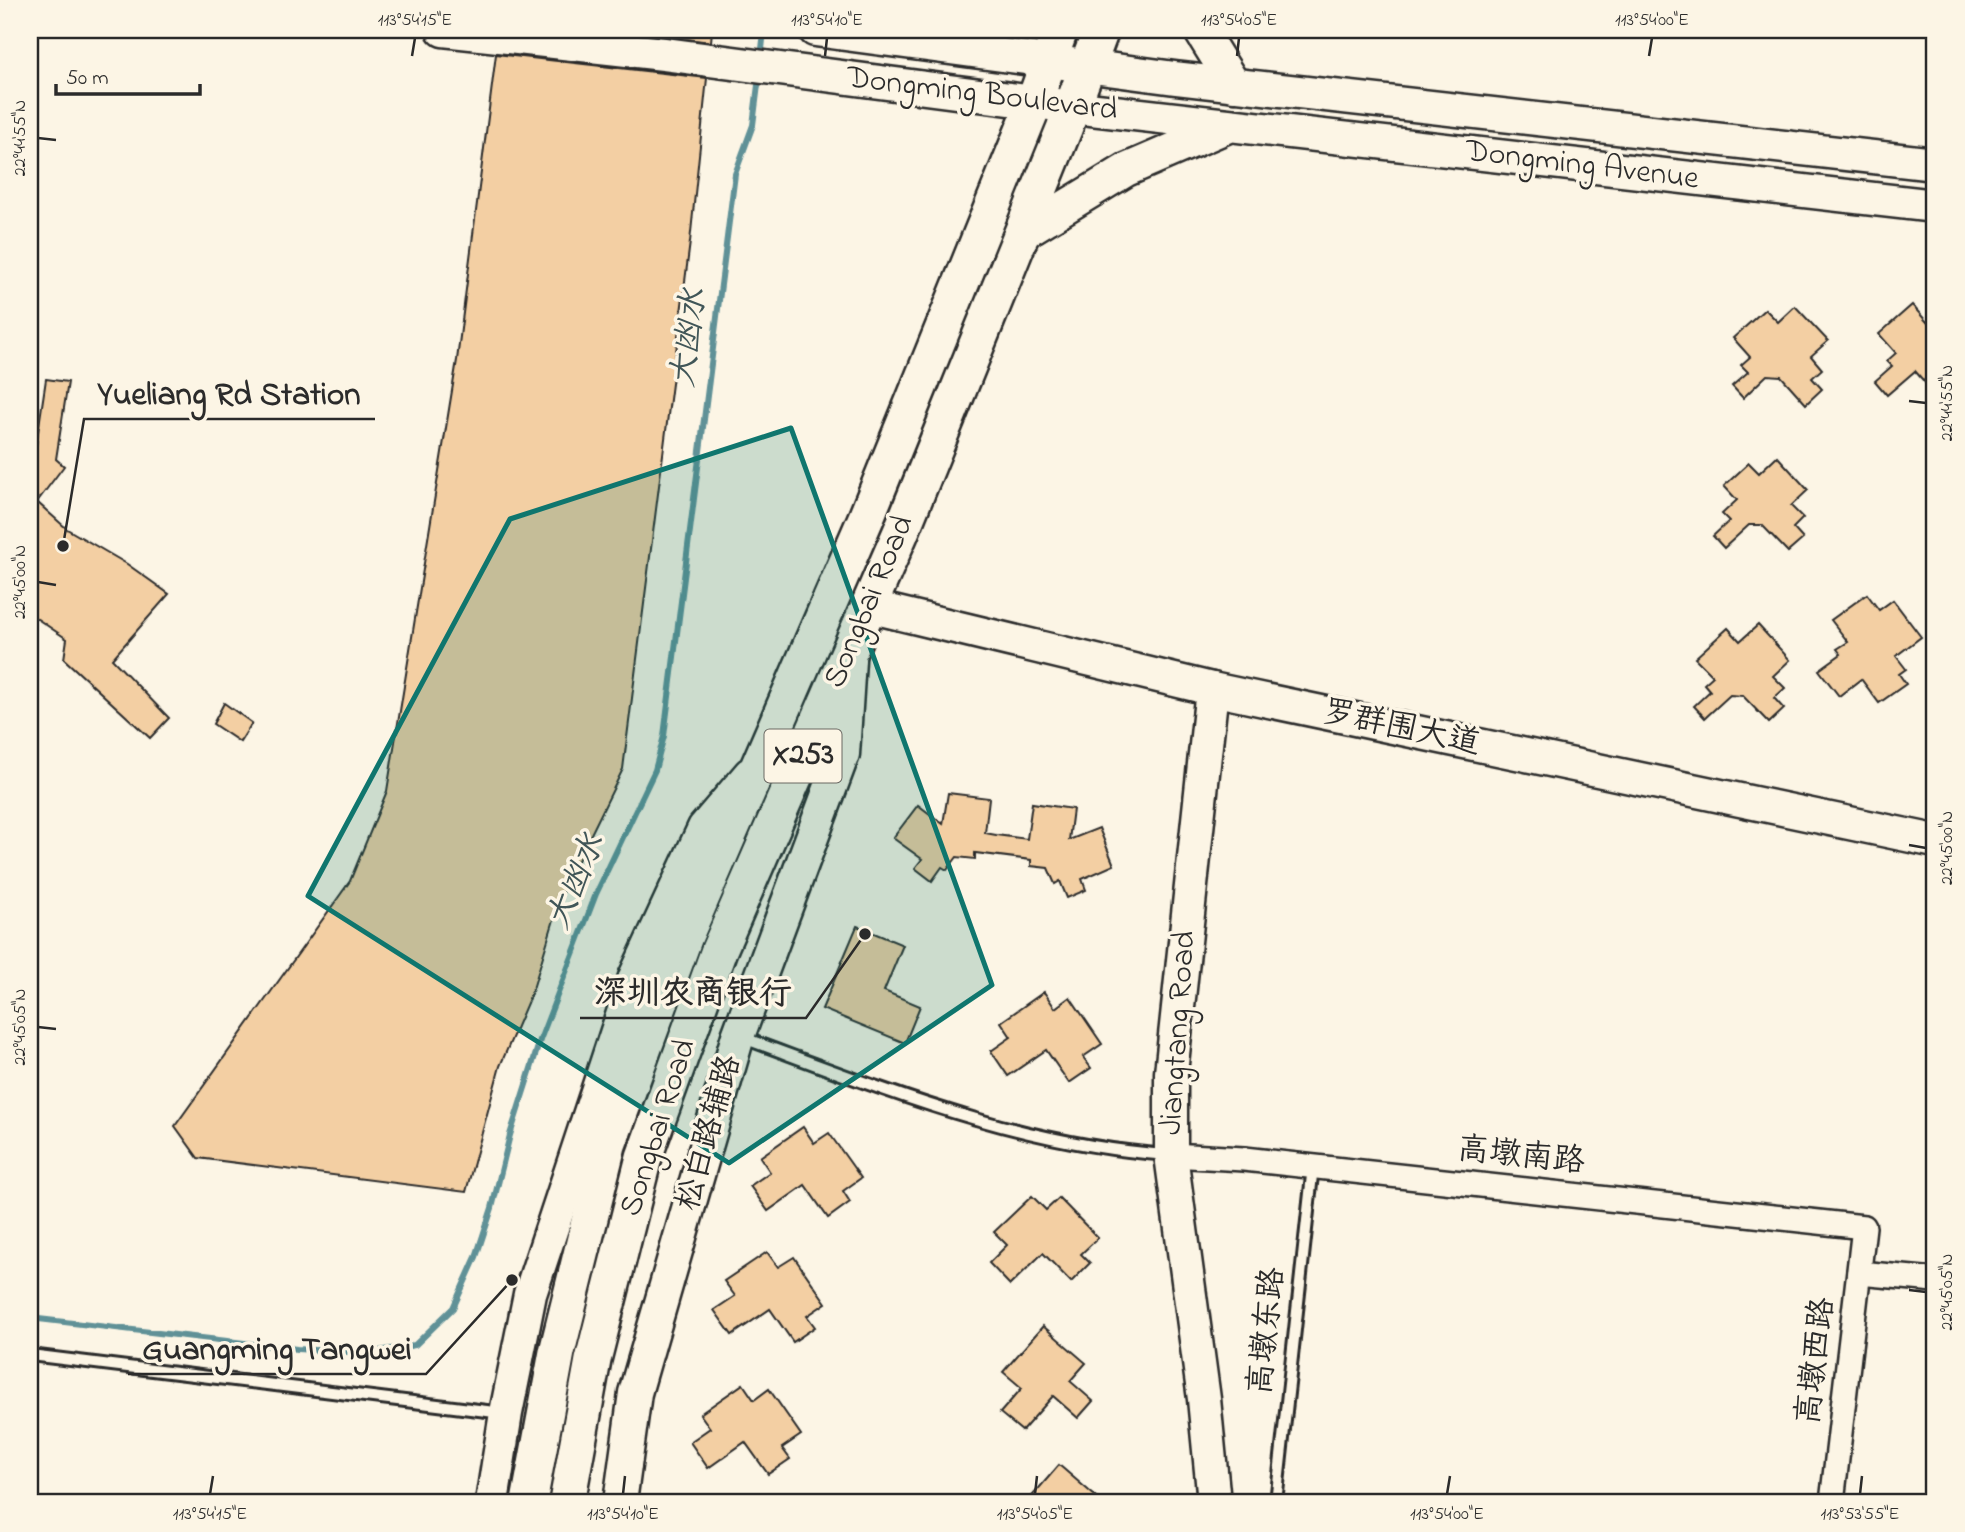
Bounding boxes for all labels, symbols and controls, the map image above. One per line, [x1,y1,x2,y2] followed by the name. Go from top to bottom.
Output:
[378,8,452,34] text: 113°54'15"E
[791,8,863,34] text: 113°54'10"E
[1201,8,1277,34] text: 113°54'05"E
[1615,8,1689,34] text: 113°54'00"E
[56,52,200,96] scale bar
[843,55,1120,135] street label: Dongming Boulevard
[66,64,109,94] text: 50 m
[8,100,34,176] text: 22°44'55"N
[1462,128,1702,204] street label: Dongming Avenue
[660,285,720,390] water label: 大凼水
[84,365,375,419] callout: Yueliang Rd Station
[1935,365,1961,441] text: 22°44'55"N
[97,372,360,421] text: Yueliang Rd Station
[812,508,928,696] street label: Songbai Road
[8,545,34,619] text: 22°45'00"N
[1318,689,1484,769] street label: 罗群围大道
[764,730,842,782] road number: X253
[1935,811,1961,885] text: 22°45'00"N
[536,826,619,937] water label: 大凼水
[1148,929,1210,1137] street label: Jiangtang Road
[580,964,806,1018] callout: 深圳农商银行
[594,971,792,1019] text: 深圳农商银行
[8,989,34,1065] text: 22°45'05"N
[608,1033,710,1223] street label: Songbai Road
[665,1050,755,1216] street label: 松白路辅路
[1455,1127,1587,1187] street label: 高墩南路
[1935,1254,1961,1330] text: 22°45'05"N
[1238,1265,1298,1397] street label: 高墩东路
[1786,1295,1848,1427] street label: 高墩西路
[128,1320,426,1374] callout: Guangming Tangwei
[142,1327,412,1376] text: Guangming Tangwei
[173,1502,247,1528] text: 113°54'15"E
[587,1502,659,1528] text: 113°54'10"E
[997,1502,1073,1528] text: 113°54'05"E
[1410,1502,1484,1528] text: 113°54'00"E
[1820,1502,1900,1528] text: 113°53'55"E

